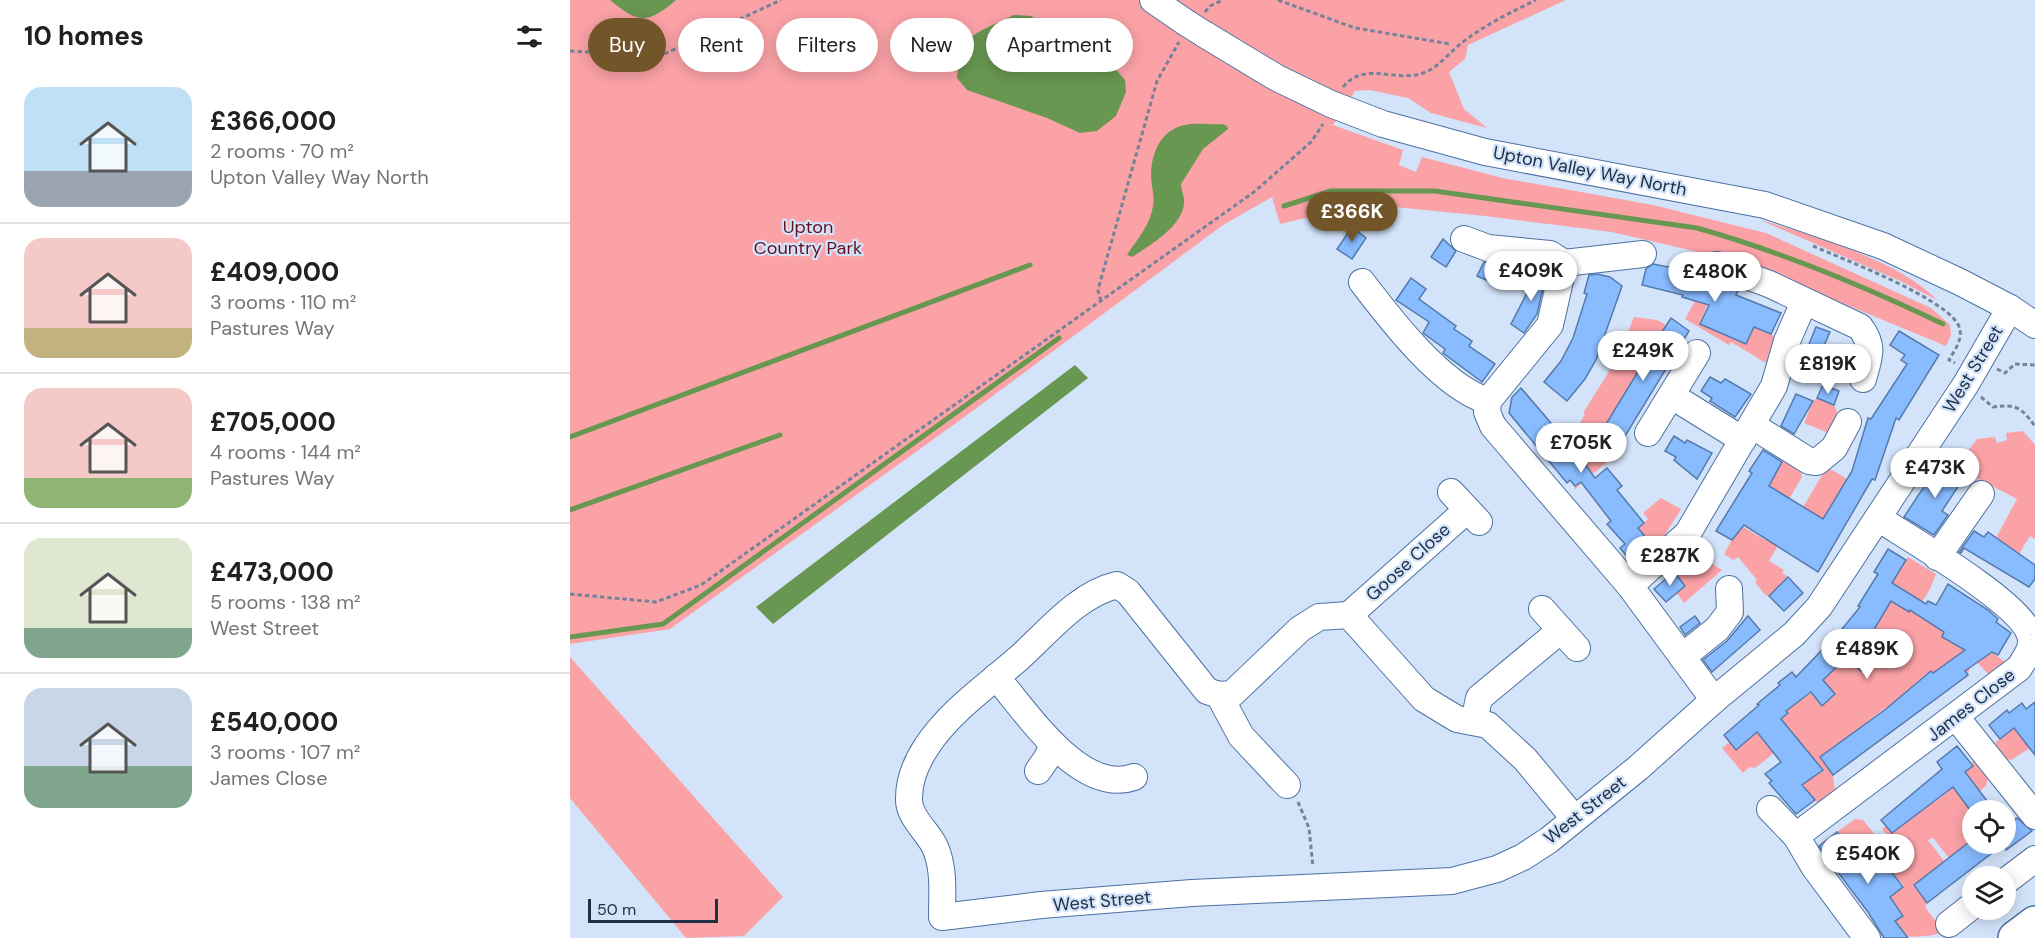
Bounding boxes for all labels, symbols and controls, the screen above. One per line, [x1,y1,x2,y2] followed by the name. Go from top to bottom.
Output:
[588,18,666,72] chip: Buy
[678,18,764,72] chip: Rent
[776,18,878,72] chip: Filters
[890,18,974,72] chip: New
[986,18,1133,72] chip: Apartment
[24,19,144,53] text: 10 homes
[513,20,546,53] icon: filters
[210,104,336,138] text: £366,000
[72,111,144,183] icon: home
[210,138,354,164] text: 2 rooms · 70 m²
[1491,140,1689,202] street label: Upton Valley Way North
[210,164,429,190] text: Upton Valley Way North
[1310,192,1394,243] pin: £366K
[1320,198,1384,224] text: £366K
[754,215,862,260] park label: Upton Country Park
[1489,251,1573,302] pin: £409K
[1673,252,1757,303] pin: £480K
[210,255,339,289] text: £409,000
[1498,257,1564,283] text: £409K
[1682,258,1748,284] text: £480K
[72,262,144,334] icon: home
[210,289,356,315] text: 3 rooms · 110 m²
[210,315,335,341] text: Pastures Way
[1937,321,2009,417] street label: West Street
[1601,331,1685,382] pin: £249K
[1612,337,1674,363] text: £249K
[1786,344,1870,395] pin: £819K
[1799,350,1857,376] text: £819K
[210,405,336,439] text: £705,000
[72,412,144,484] icon: home
[1539,423,1623,474] pin: £705K
[1550,429,1612,455] text: £705K
[210,439,361,465] text: 4 rooms · 144 m²
[1893,448,1977,499] pin: £473K
[1904,454,1966,480] text: £473K
[210,465,335,491] text: Pastures Way
[1361,518,1455,606] street label: Goose Close
[1628,536,1712,587] pin: £287K
[1640,542,1700,568] text: £287K
[210,555,334,589] text: £473,000
[72,562,144,634] icon: home
[210,589,361,615] text: 5 rooms · 138 m²
[210,615,319,641] text: West Street
[1825,629,1909,680] pin: £489K
[1835,635,1899,661] text: £489K
[1922,663,2020,747] street label: James Close
[210,705,338,739] text: £540,000
[72,712,144,784] icon: home
[210,739,360,765] text: 3 rooms · 107 m²
[210,765,328,791] text: James Close
[1539,770,1631,850] street label: West Street
[1962,800,2016,920] map controls
[1962,800,2016,854] button: locate
[1826,834,1910,885] pin: £540K
[1835,840,1901,866] text: £540K
[1962,866,2016,920] button: layers
[1052,885,1152,917] street label: West Street
[588,896,718,924] scale bar
[597,899,636,920] text: 50 m

